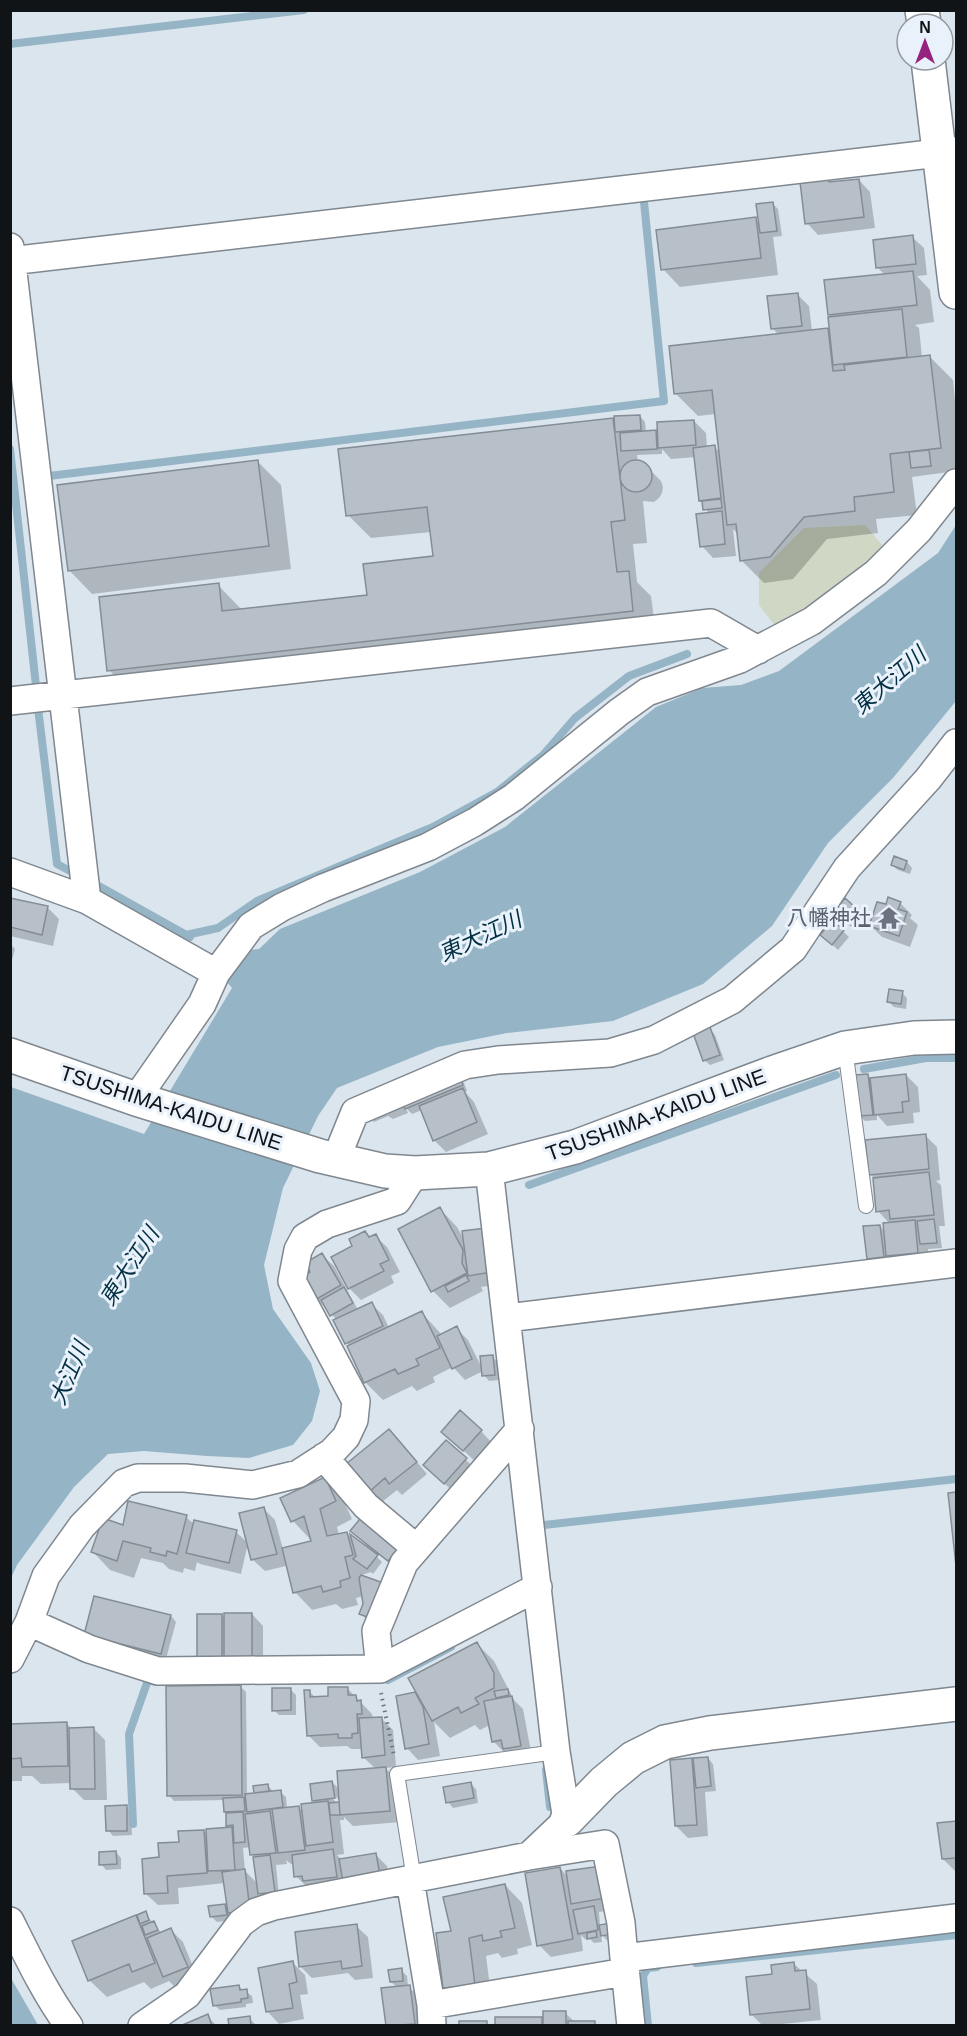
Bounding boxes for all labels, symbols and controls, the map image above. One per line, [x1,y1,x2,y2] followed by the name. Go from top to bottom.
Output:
[895,12,955,72] north arrow
[919,19,931,36] text: N
[848,641,932,719] water label: 東大江川
[876,905,902,931] temple icon: 八幡神社
[435,906,527,966] water label: 東大江川
[787,906,871,929] place label: 八幡神社
[57,1061,285,1154] street label: TSUSHIMA-KAIDU LINE
[543,1064,769,1165] street label: TSUSHIMA-KAIDU LINE
[95,1221,165,1310] water label: 東大江川
[45,1336,95,1408] water label: 大江川

